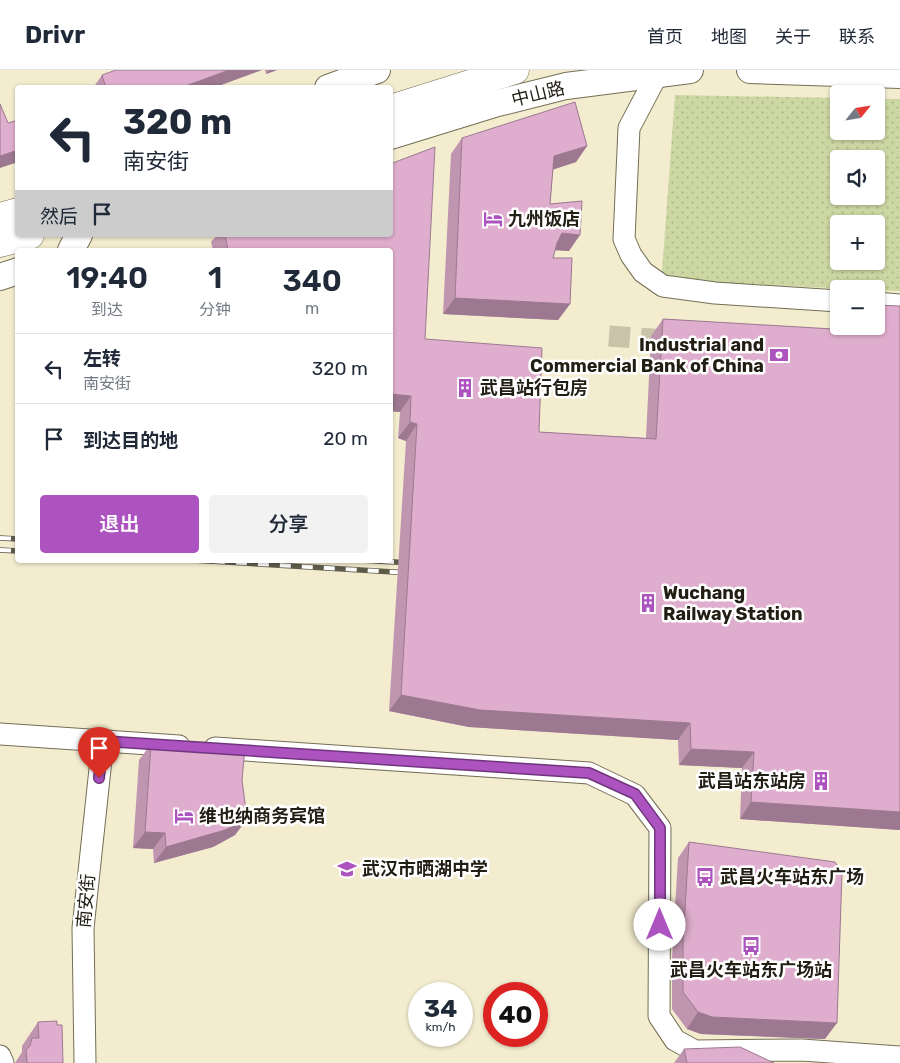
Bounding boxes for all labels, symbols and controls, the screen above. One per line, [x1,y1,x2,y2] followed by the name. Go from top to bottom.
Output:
[25,21,85,49] text: Drivr
[647,26,683,48] text: 首页
[711,26,747,48] text: 地图
[775,26,811,48] text: 关于
[839,26,875,48] text: 联系
[509,77,567,111] street label: 中山路
[830,85,885,140] north arrow
[830,85,885,335] map controls
[123,101,232,143] text: 320 m
[40,105,105,170] icon: left
[123,148,189,175] text: 南安街
[830,150,885,205] button: sound
[88,200,116,228] icon: arrive
[40,205,78,228] text: 然后
[482,208,504,230] hotel icon: 九州饭店
[508,208,580,230] place label: 九州饭店
[830,215,885,270] button: +
[66,260,148,296] text: 19:40
[208,260,222,296] text: 1
[282,263,342,299] text: 340
[830,280,885,335] button: −
[305,299,319,318] text: m
[91,300,123,319] text: 到达
[199,300,231,319] text: 分钟
[530,334,764,377] place label: Industrial and Commercial Bank of China
[768,344,790,366] bank icon: Industrial and Commercial Bank of China
[83,347,121,370] text: 左转
[40,355,68,383] icon: left
[312,357,368,380] text: 320 m
[83,374,131,393] text: 南安街
[454,377,476,399] building icon: 武昌站行包房
[480,377,588,399] place label: 武昌站行包房
[40,425,68,453] icon: arrive
[323,427,368,450] text: 20 m
[83,429,178,452] text: 到达目的地
[40,495,199,553] button: 退出
[209,495,368,553] button: 分享
[663,582,803,625] place label: Wuchang Railway Station
[637,592,659,614] building icon: Wuchang Railway Station
[78,727,120,778] pin
[85,734,113,762] icon: arrive
[698,770,806,792] place label: 武昌站东站房
[810,770,832,792] building icon: 武昌站东站房
[173,805,195,827] hotel icon: 维也纳商务宾馆
[199,805,325,827] place label: 维也纳商务宾馆
[336,858,358,880] school or university icon: 武汉市晒湖中学
[362,858,488,880] place label: 武汉市晒湖中学
[694,866,716,888] bus stop icon: 武昌火车站东广场
[720,866,864,888] place label: 武昌火车站东广场
[73,873,99,929] street label: 南安街
[633,898,685,950] position arrow
[740,935,762,957] bus stop icon: 武昌火车站东广场站
[670,959,832,981] place label: 武昌火车站东广场站
[483,982,548,1047] speed limit sign: 40
[424,994,457,1023] text: 34
[426,1020,455,1034] text: km/h

